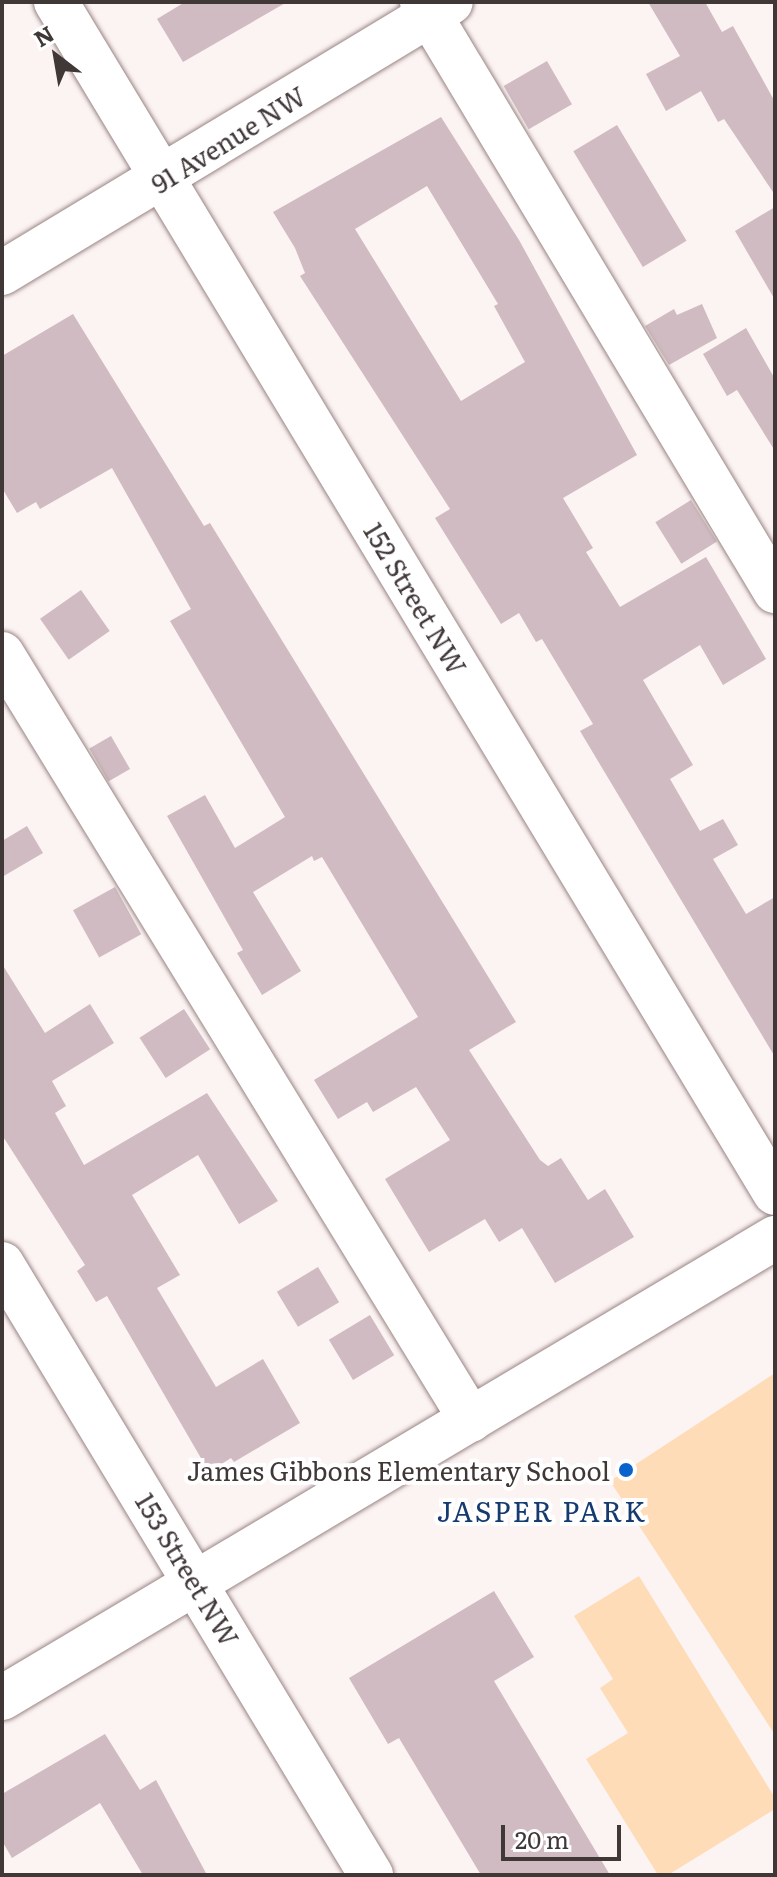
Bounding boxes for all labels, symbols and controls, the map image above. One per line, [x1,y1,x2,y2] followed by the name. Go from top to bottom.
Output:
[16,16,96,96] north arrow
[27,16,60,54] text: N
[145,79,311,199] street label: 91 Avenue NW
[358,516,474,680] street label: 152 Street NW
[187,1454,610,1486] place label: James Gibbons Elementary School
[617,1461,635,1479] marker: James Gibbons Elementary School
[130,1487,246,1651] street label: 153 Street NW
[437,1493,647,1527] district label: JASPER PARK
[505,1809,625,1859] scale bar
[515,1821,569,1856] text: 20 m

